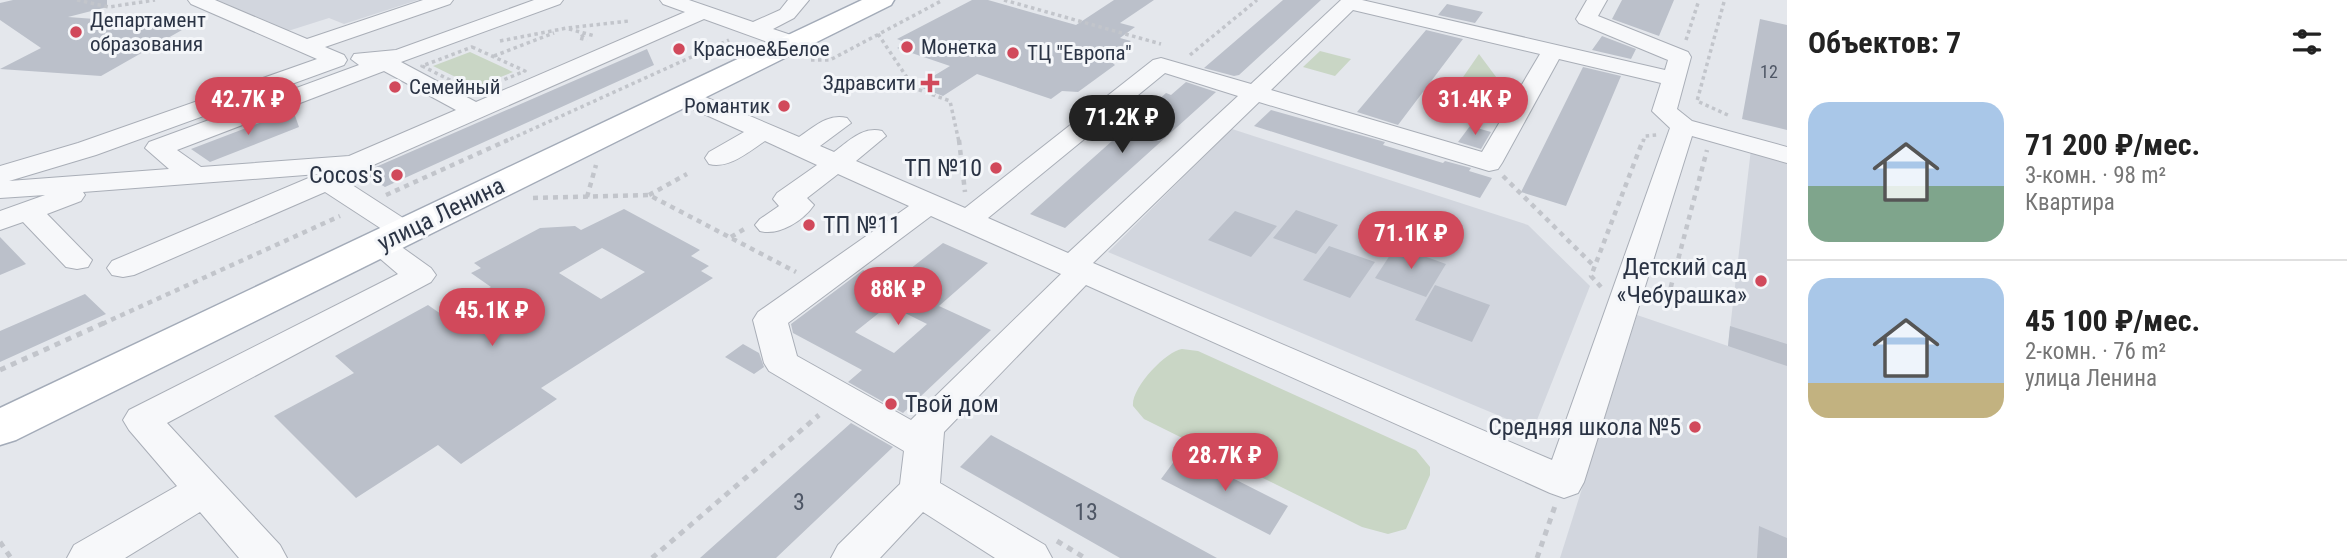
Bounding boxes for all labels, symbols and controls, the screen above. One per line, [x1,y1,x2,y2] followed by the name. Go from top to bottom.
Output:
[90,8,206,56] place label: Департамент образования
[2288,23,2326,61] icon: filters
[68,24,84,40] marker: Департамент образования
[1808,25,1961,60] text: Объектов: 7
[921,35,997,59] place label: Монетка
[693,37,830,61] place label: Красное&Белое
[899,39,915,55] marker: Монетка
[671,41,687,57] marker: Красное&Белое
[1027,41,1132,65] place label: ТЦ "Европа"
[1005,45,1021,61] marker: ТЦ "Европа"
[1760,61,1778,82] house number: 12
[823,71,916,95] place label: Здравсити
[409,75,501,99] place label: Семейный
[922,75,938,91] marker: Здравсити
[183,78,313,137] pin: 42.7K ₽
[1410,78,1540,137] pin: 31.4K ₽
[387,79,403,95] marker: Семейный
[211,86,285,113] text: 42.7K ₽
[1438,86,1512,113] text: 31.4K ₽
[684,94,770,118] place label: Романтик
[1057,96,1187,155] pin: 71.2K ₽
[776,98,792,114] marker: Романтик
[1085,104,1159,131] text: 71.2K ₽
[2025,127,2200,162] text: 71 200 ₽/мес.
[1864,130,1948,214] icon: home
[904,154,982,182] place label: ТП №10
[988,160,1004,176] marker: ТП №10
[309,161,383,189] place label: Cocos's
[2025,162,2166,189] text: 3-комн. · 98 m²
[389,167,405,183] marker: Cocos's
[373,171,509,257] street label: улица Ленина
[2025,189,2115,216] text: Квартира
[823,211,901,239] place label: ТП №11
[1346,212,1476,271] pin: 71.1K ₽
[801,217,817,233] marker: ТП №11
[1374,220,1448,247] text: 71.1K ₽
[1616,253,1747,309] place label: Детский сад «Чебурашка»
[849,268,947,327] pin: 88K ₽
[1753,273,1769,289] marker: Детский сад «Чебурашка»
[870,276,926,303] text: 88K ₽
[427,288,557,348] pin: 45.1K ₽
[455,297,529,324] text: 45.1K ₽
[2025,303,2200,338] text: 45 100 ₽/мес.
[1864,306,1948,390] icon: home
[2025,338,2166,365] text: 2-комн. · 76 m²
[2025,365,2157,392] text: улица Ленина
[905,390,999,418] place label: Твой дом
[883,396,899,412] marker: Твой дом
[1488,413,1681,441] place label: Средняя школа №5
[1687,419,1703,435] marker: Средняя школа №5
[1160,434,1290,493] pin: 28.7K ₽
[1188,442,1262,469] text: 28.7K ₽
[793,488,805,516] house number: 3
[1074,498,1098,526] house number: 13

